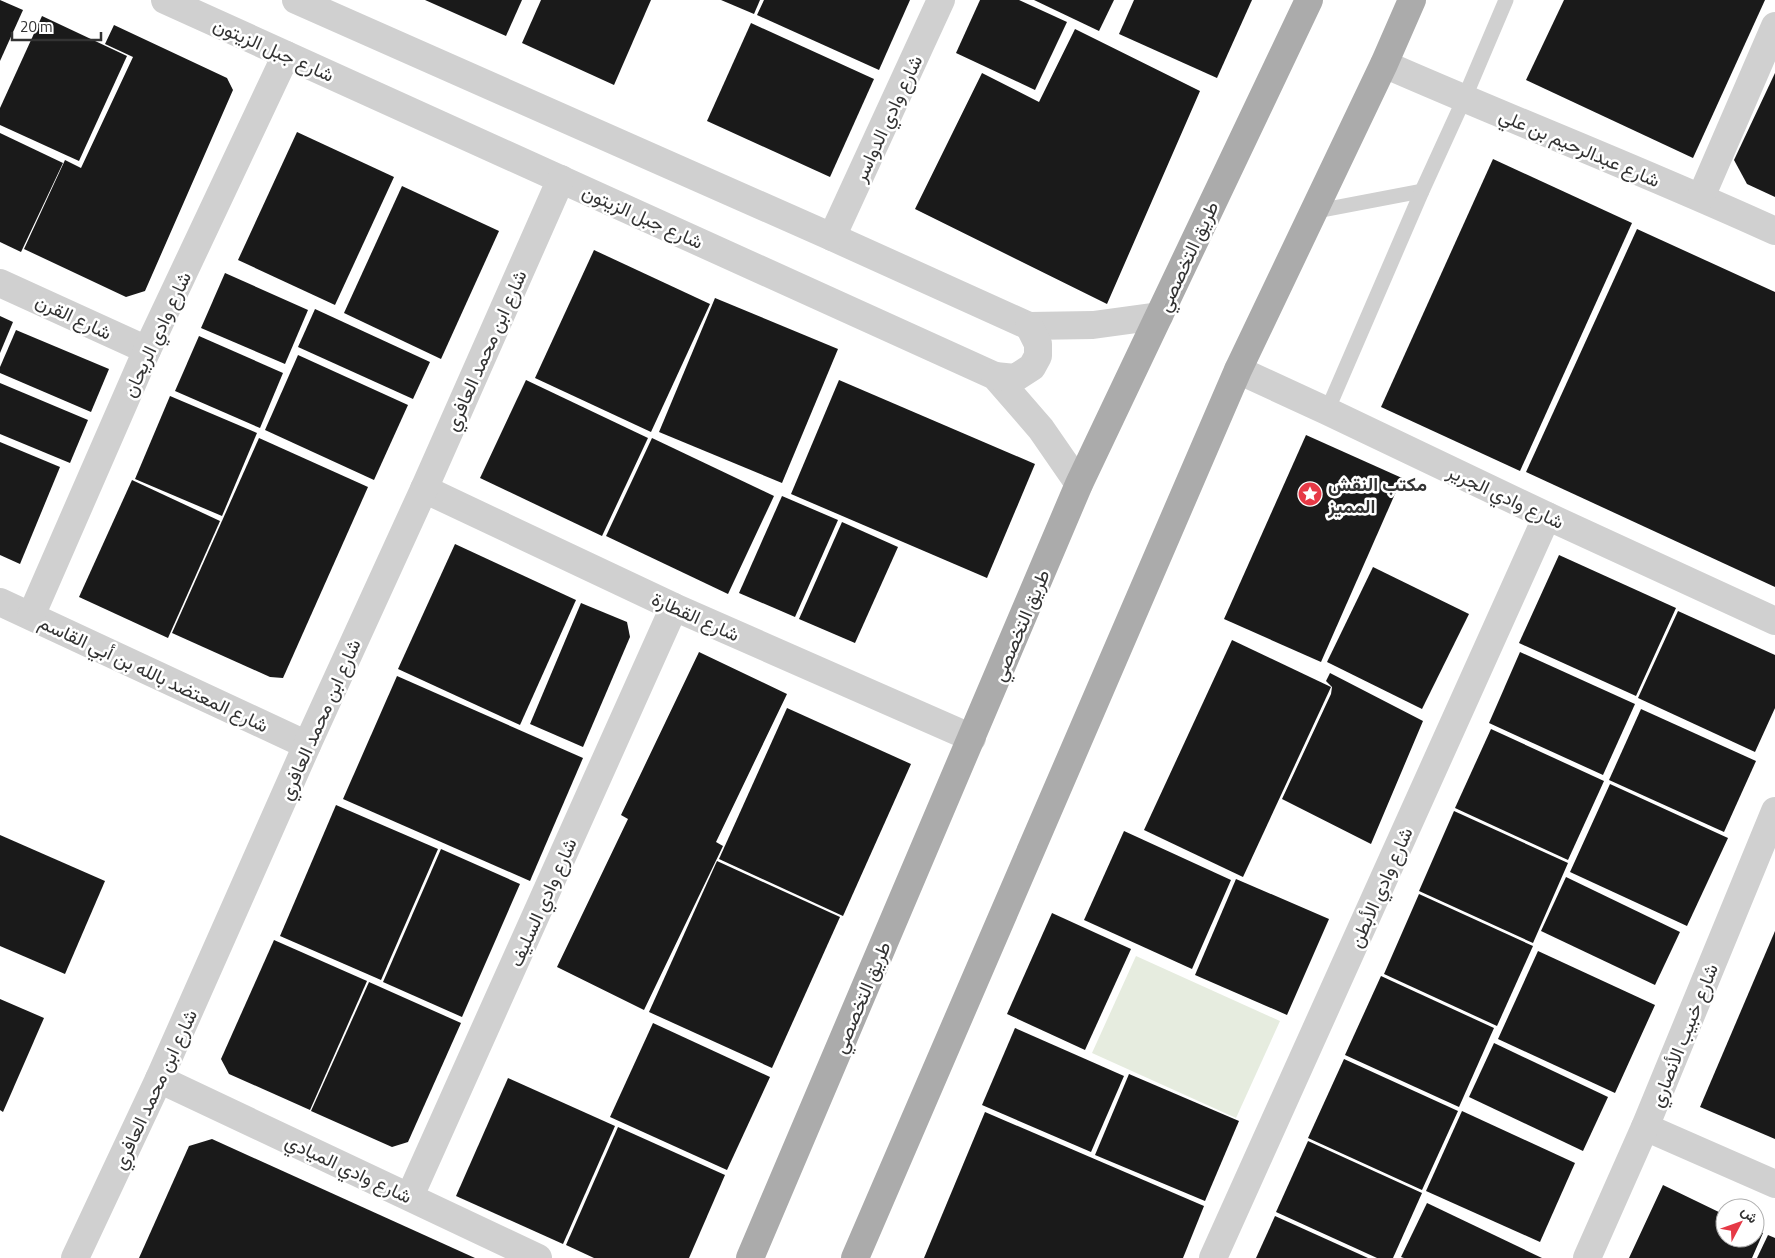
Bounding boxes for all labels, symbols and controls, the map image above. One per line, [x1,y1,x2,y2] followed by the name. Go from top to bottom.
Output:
[209,9,339,89] street label: شارع جبل الزيتون
[12,10,101,42] scale bar
[20,15,53,38] text: 20 m
[844,50,931,188] street label: شارع وادي الدواسر
[1494,100,1665,196] street label: شارع عبدالرحيم بن علي
[578,176,708,256] street label: شارع جبل الزيتون
[1149,196,1227,317] street label: طريق التخصصي
[436,265,535,436] street label: شارع ابن محمد العافري
[114,266,200,403] street label: شارع وادي الريحان
[31,286,117,346] street label: شارع القرن
[1441,456,1569,538] street label: شارع وادي الجرير
[1327,469,1427,520] place label: مكتب النقش المميز
[1297,481,1323,507] place icon: مكتب النقش المميز
[983,565,1058,686] street label: طريق التخصصي
[647,584,745,648] street label: شارع القطارة
[33,607,274,741] street label: شارع المعتضد بالله بن أبي القاسم
[270,634,369,805] street label: شارع ابن محمد العافري
[1340,822,1421,953] street label: شارع وادي الأبطن
[501,833,585,972] street label: شارع وادي السليف
[824,937,899,1058] street label: طريق التخصصي
[1641,959,1727,1112] street label: شارع خبيب الأنصاري
[104,1004,206,1175] street label: شارع ابن محمد العافري
[280,1126,417,1212] street label: شارع وادي الميادي
[1715,1198,1765,1248] north arrow
[1737,1201,1764,1228] text: ش

